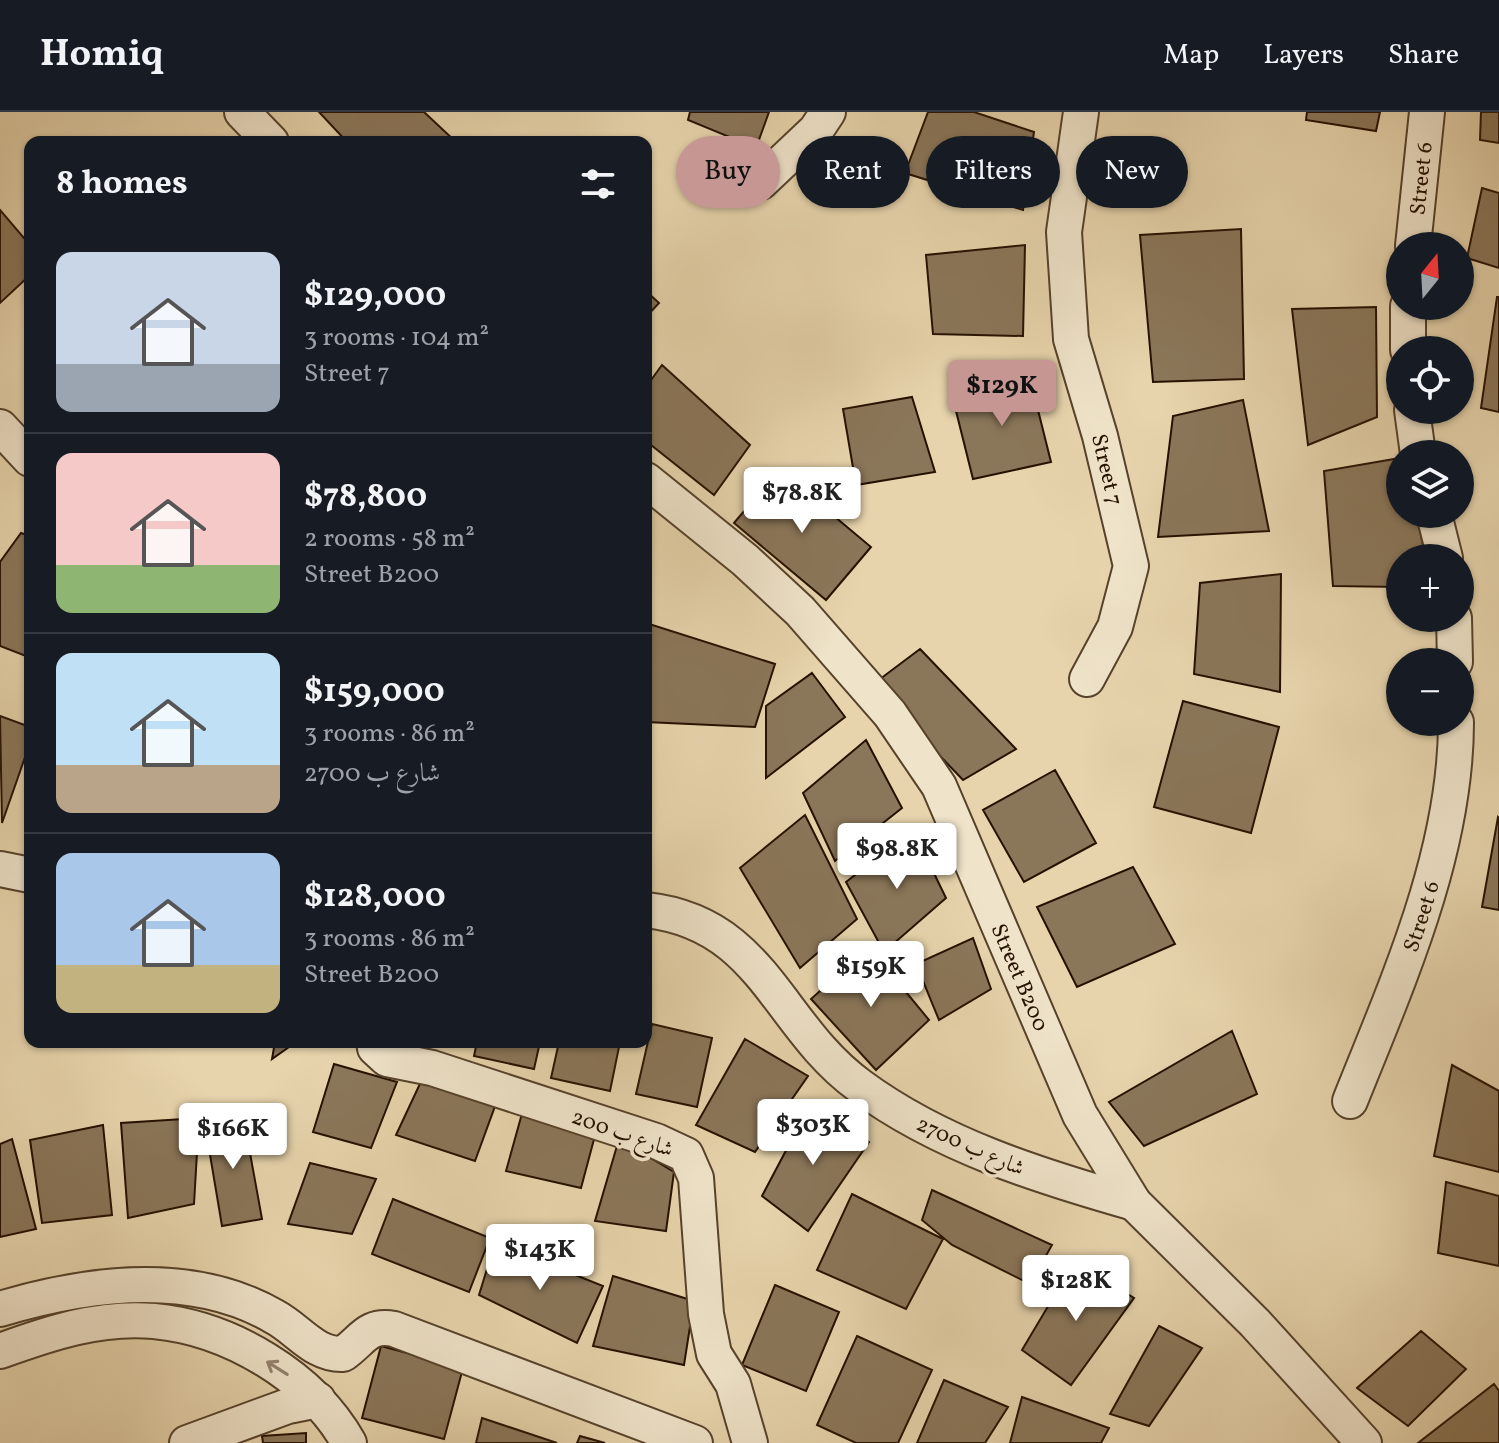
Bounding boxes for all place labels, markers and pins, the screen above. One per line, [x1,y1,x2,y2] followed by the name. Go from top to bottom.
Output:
[946,360,1058,428] pin: $129K
[737,467,867,535] pin: $78.8K
[832,823,962,891] pin: $98.8K
[815,941,927,1009] pin: $159K
[757,1099,869,1167] pin: $303K
[177,1103,289,1171] pin: $166K
[484,1224,596,1292] pin: $143K
[1020,1255,1132,1323] pin: $128K

